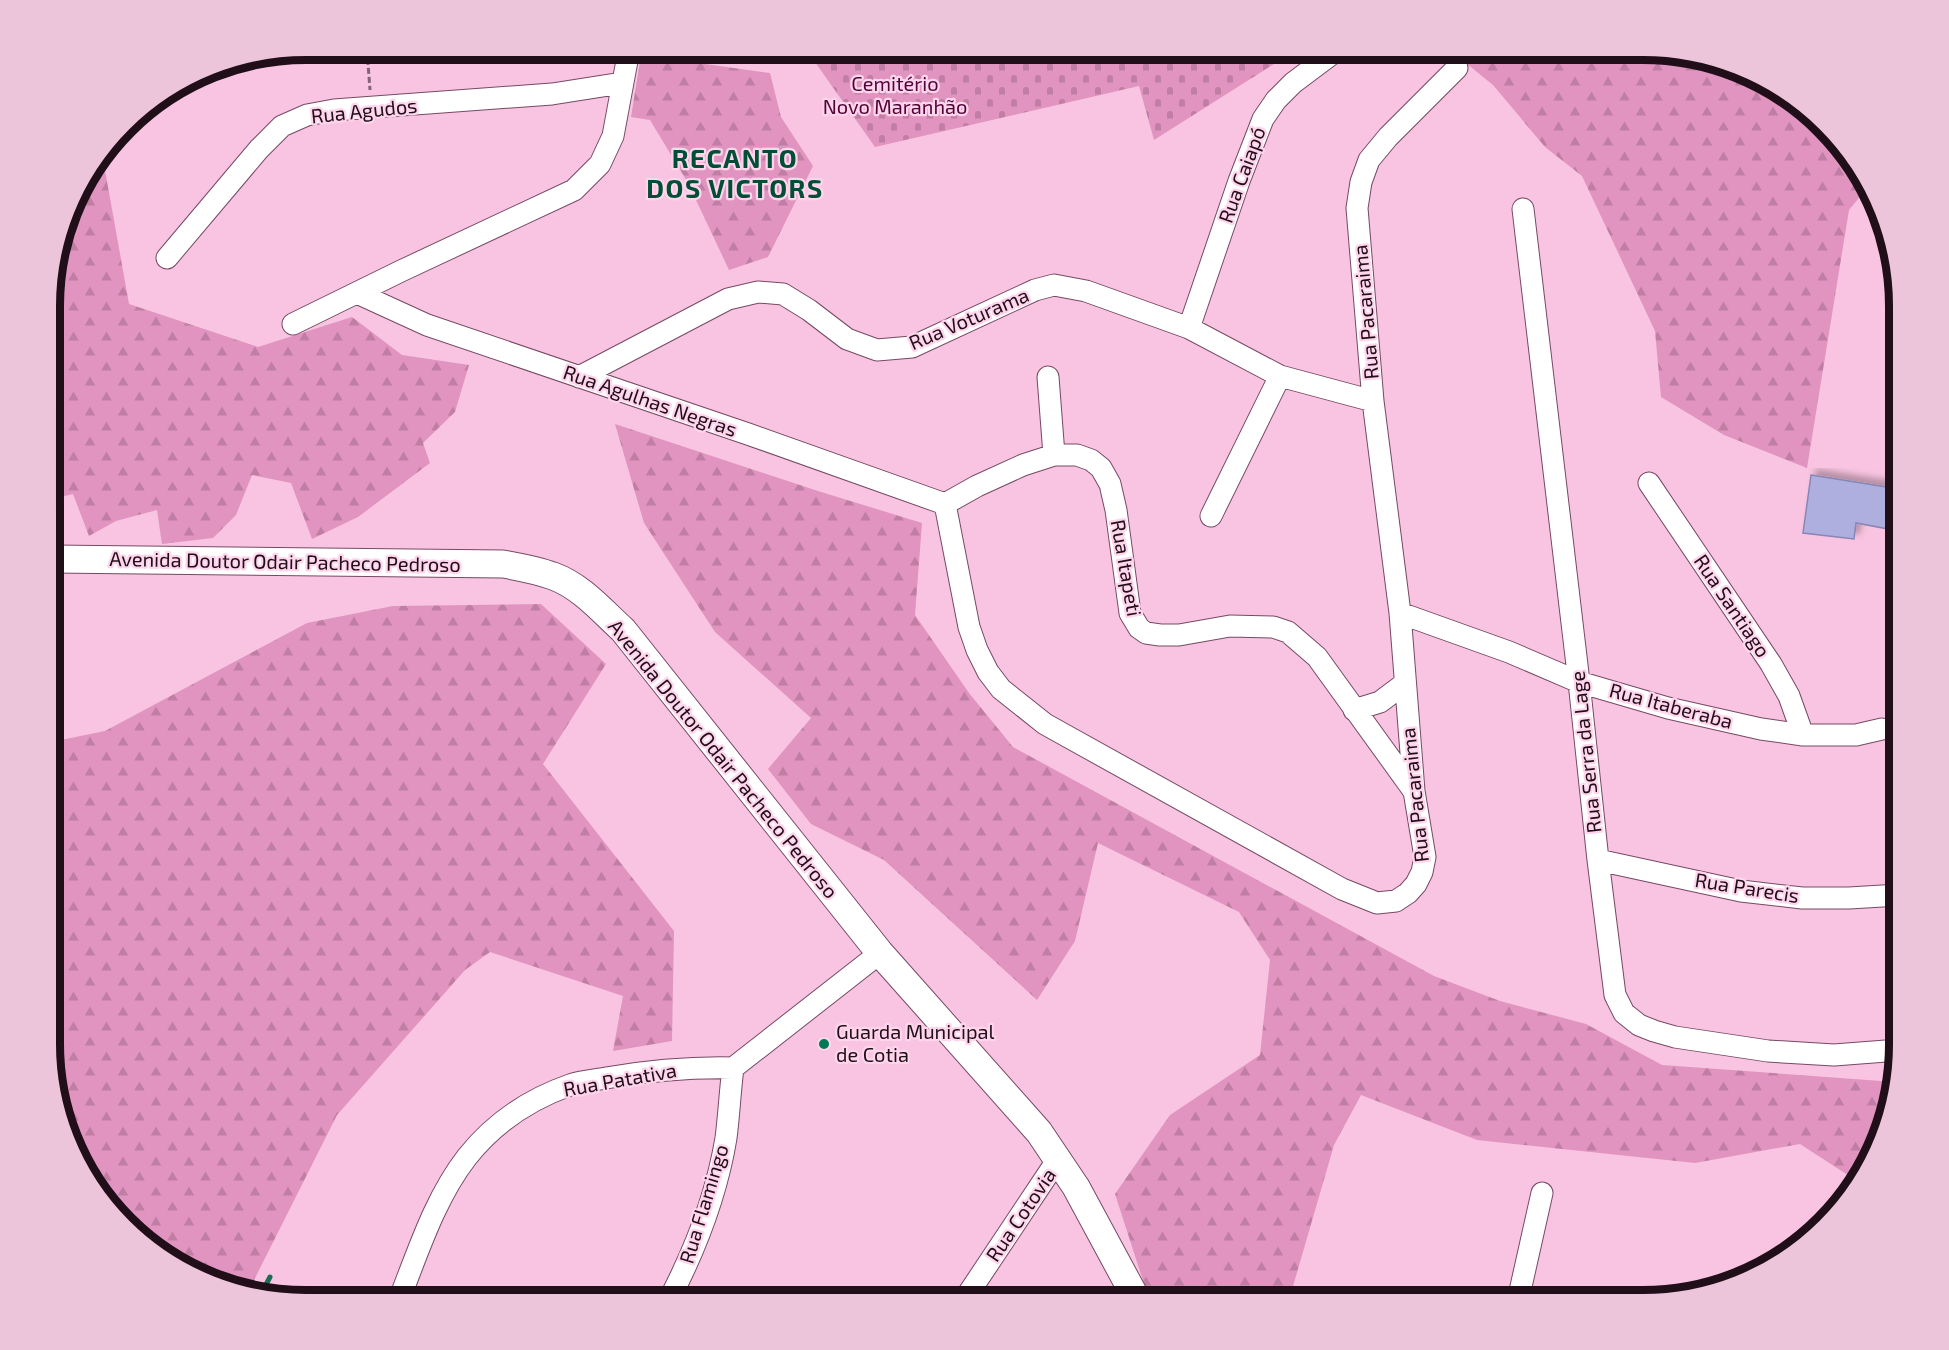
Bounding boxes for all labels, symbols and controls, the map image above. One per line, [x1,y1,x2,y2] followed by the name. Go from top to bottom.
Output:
[823,71,967,118] park label: Cemitério Novo Maranhão
[310,92,418,128] street label: Rua Agudos
[1213,123,1270,226] street label: Rua Caiapó
[646,142,824,203] district label: RECANTO DOS VICTORS
[1347,244,1383,380] street label: Rua Pacaraima
[905,282,1032,354] street label: Rua Voturama
[560,359,740,441] street label: Rua Agulhas Negras
[1107,518,1147,618] street label: Rua Itapeti
[109,546,461,576] street label: Avenida Doutor Odair Pacheco Pedroso
[1690,549,1776,661] street label: Rua Santiago
[604,614,844,902] street label: Avenida Doutor Odair Pacheco Pedroso
[1565,670,1605,834] street label: Rua Serra da Lage
[1607,677,1735,733] street label: Rua Itaberaba
[1395,727,1433,864] street label: Rua Pacaraima
[1693,867,1801,907] street label: Rua Parecis
[836,1019,994,1066] place label: Guarda Municipal de Cotia
[817,1037,831,1051] marker: Guarda Municipal de Cotia
[561,1057,678,1101] street label: Rua Patativa
[674,1141,733,1266] street label: Rua Flamingo
[980,1163,1060,1266] street label: Rua Cotovia

